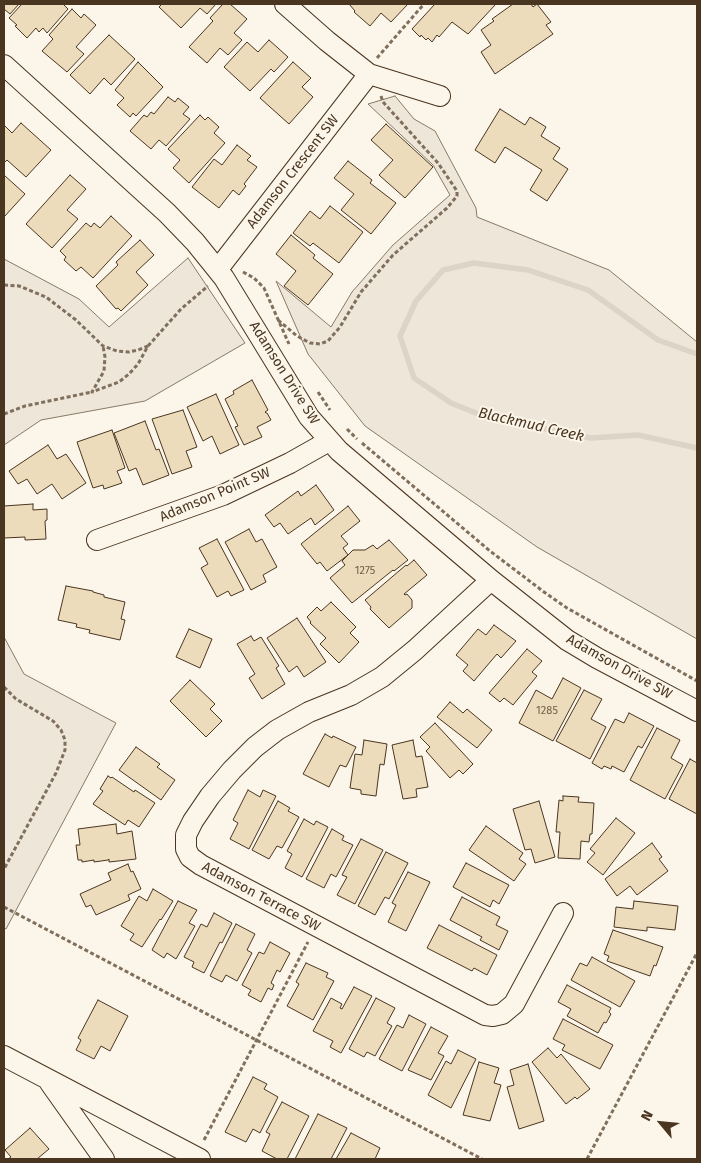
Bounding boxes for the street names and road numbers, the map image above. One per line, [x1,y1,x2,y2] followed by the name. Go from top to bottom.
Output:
[243,112,343,232] street label: Adamson Crescent SW
[246,318,322,428] street label: Adamson Drive SW
[157,464,273,526] street label: Adamson Point SW
[563,631,675,703] street label: Adamson Drive SW
[199,859,323,935] street label: Adamson Terrace SW

